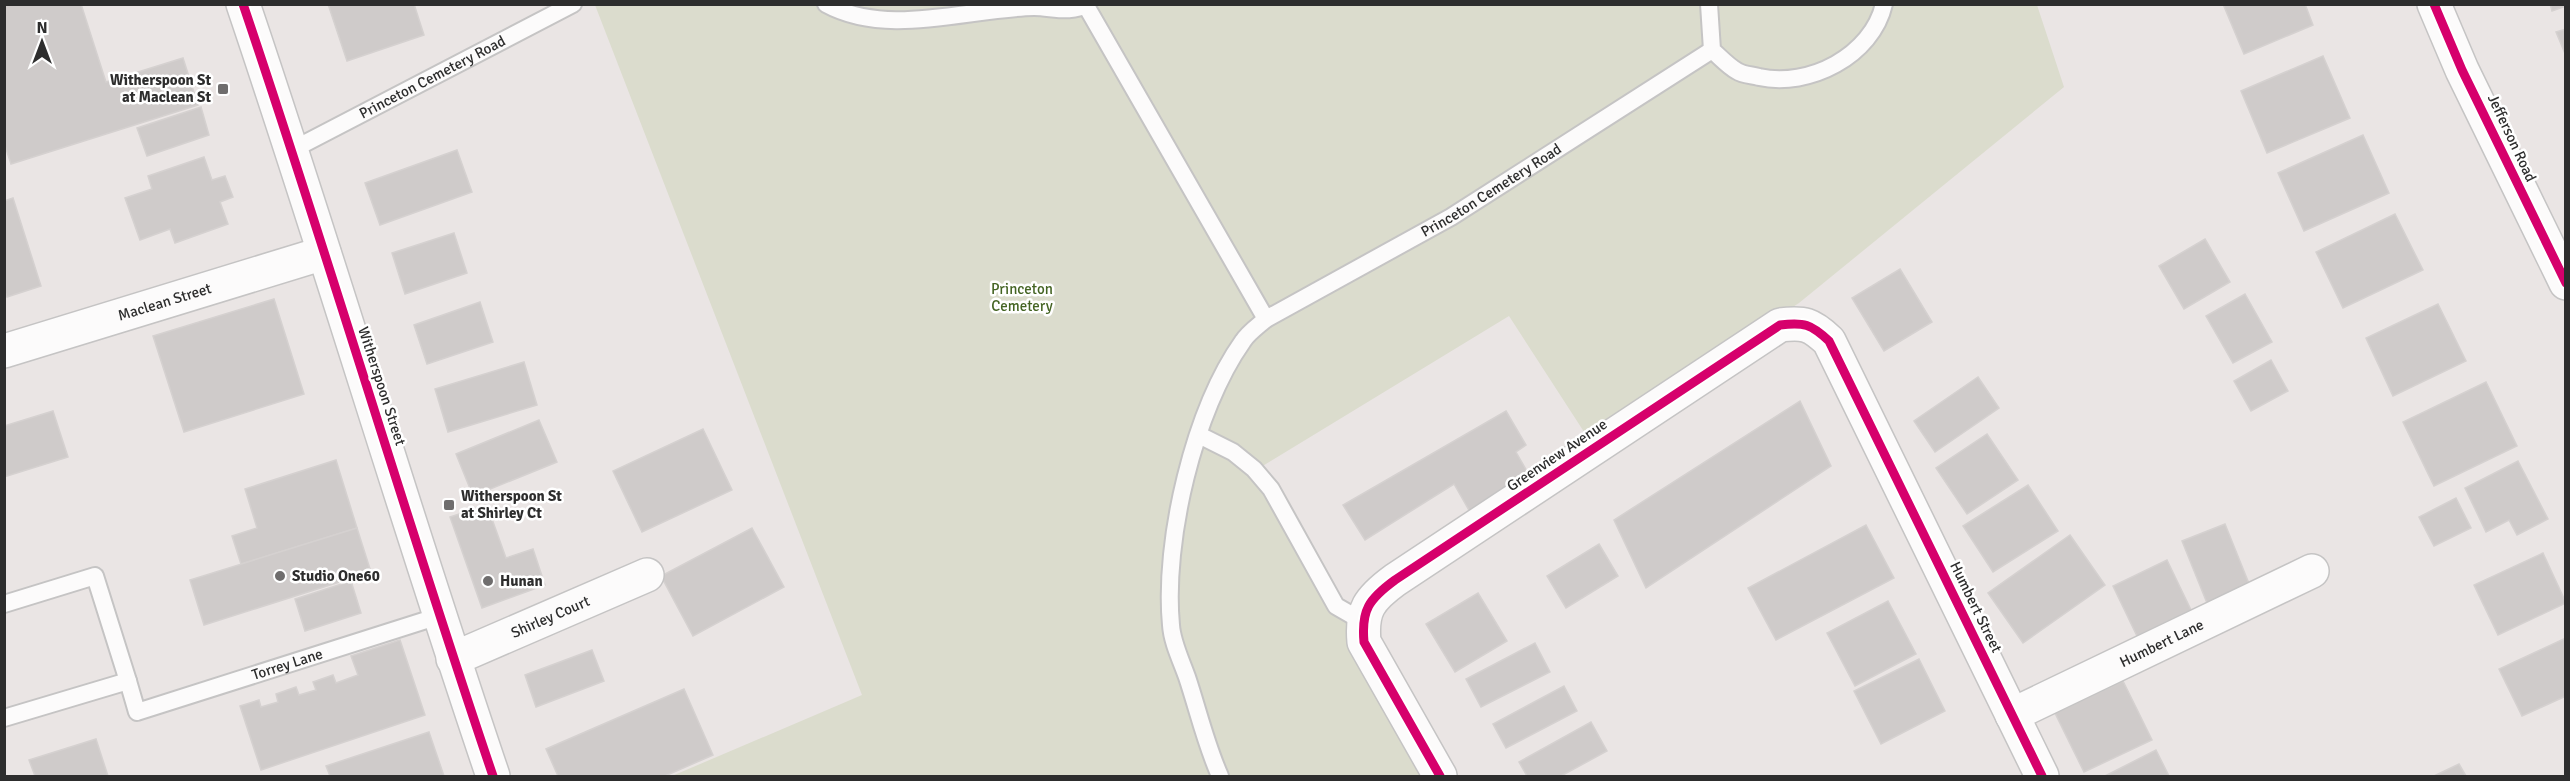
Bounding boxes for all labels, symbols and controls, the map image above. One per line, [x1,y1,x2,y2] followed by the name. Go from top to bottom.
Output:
[12,12,72,72] north arrow
[36,18,48,38] text: N
[356,32,508,123] street label: Princeton Cemetery Road
[110,71,211,106] place label: Witherspoon St at Maclean St
[216,82,230,96] marker: Witherspoon St at Maclean St
[2484,91,2540,185] street label: Jefferson Road
[1418,140,1565,241] street label: Princeton Cemetery Road
[116,279,214,325] street label: Maclean Street
[991,280,1053,315] park label: Princeton Cemetery
[354,324,410,448] street label: Witherspoon Street
[1503,415,1611,495] street label: Greenview Avenue
[461,487,562,522] place label: Witherspoon St at Shirley Ct
[442,498,456,512] marker: Witherspoon St at Shirley Ct
[1946,558,2006,656] street label: Humbert Street
[292,567,380,585] place label: Studio One60
[273,569,287,583] marker: Studio One60
[500,572,543,590] place label: Hunan
[481,574,495,588] marker: Hunan
[508,592,592,642] street label: Shirley Court
[2117,615,2207,671] street label: Humbert Lane
[250,645,325,684] street label: Torrey Lane

